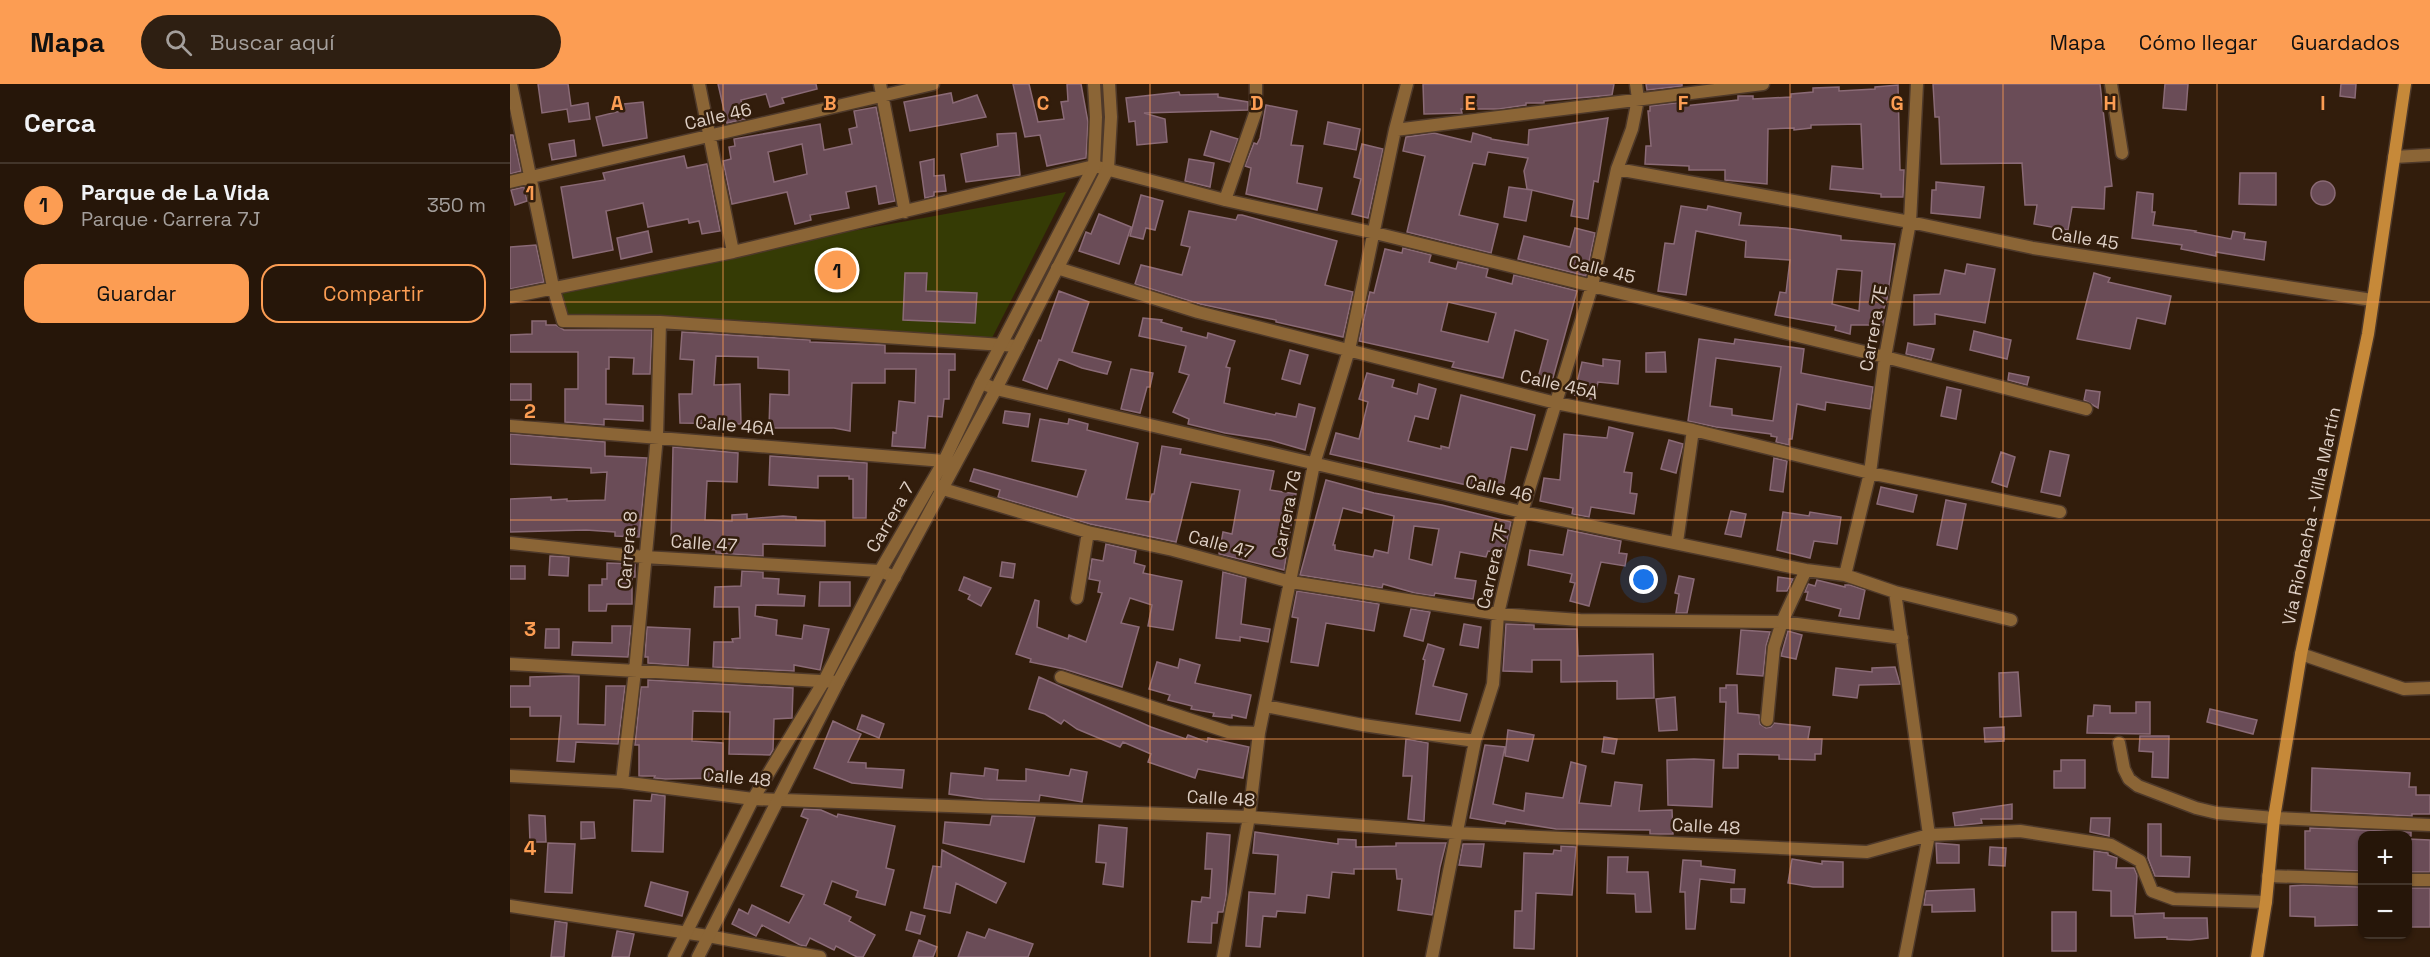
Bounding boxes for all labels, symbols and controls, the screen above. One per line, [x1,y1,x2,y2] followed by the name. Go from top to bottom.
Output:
[141,15,561,69] search box
[30,24,105,60] text: Mapa
[162,26,195,59] icon: search
[210,28,335,56] text: Buscar aquí
[2050,29,2106,56] text: Mapa
[2139,29,2258,56] text: Cómo llegar
[2291,29,2400,56] text: Guardados
[611,90,624,116] text: A
[823,90,837,116] text: B
[1037,90,1050,116] text: C
[1250,90,1264,116] text: D
[1464,90,1476,116] text: E
[1678,90,1689,116] text: F
[1890,90,1904,116] text: G
[2103,90,2117,116] text: H
[2320,90,2326,116] text: I
[682,97,754,135] street label: Calle 46
[24,106,96,140] text: Cerca
[81,178,269,206] text: Parque de La Vida
[525,180,535,206] text: 1
[39,192,48,218] text: 1
[427,192,486,218] text: 350 m
[81,206,260,232] text: Parque · Carrera 7J
[2050,221,2120,255] street label: Calle 45
[818,248,856,292] pin: 1
[1566,250,1638,288] street label: Calle 45
[24,264,249,323] button: Guardar
[261,264,486,323] button: Compartir
[1854,283,1892,373] street label: Carrera 7E
[1518,364,1600,404] street label: Calle 45A
[524,398,536,424] text: 2
[2277,405,2345,627] street label: Vía Riohacha - Villa Martín
[694,410,776,440] street label: Calle 46A
[1266,468,1306,560] street label: Carrera 7G
[1463,469,1535,507] street label: Calle 46
[861,478,919,556] street label: Carrera 7
[612,510,642,590] street label: Carrera 8
[1471,521,1513,611] street label: Carrera 7F
[1186,524,1256,564] street label: Calle 47
[670,529,738,557] street label: Calle 47
[1629,565,1658,594] your location
[524,616,536,642] text: 3
[702,763,772,791] street label: Calle 48
[1186,785,1256,811] street label: Calle 48
[1671,813,1741,839] street label: Calle 48
[2358,831,2412,939] map controls
[2358,831,2412,885] button: +
[524,835,537,861] text: 4
[2358,885,2412,939] button: −

